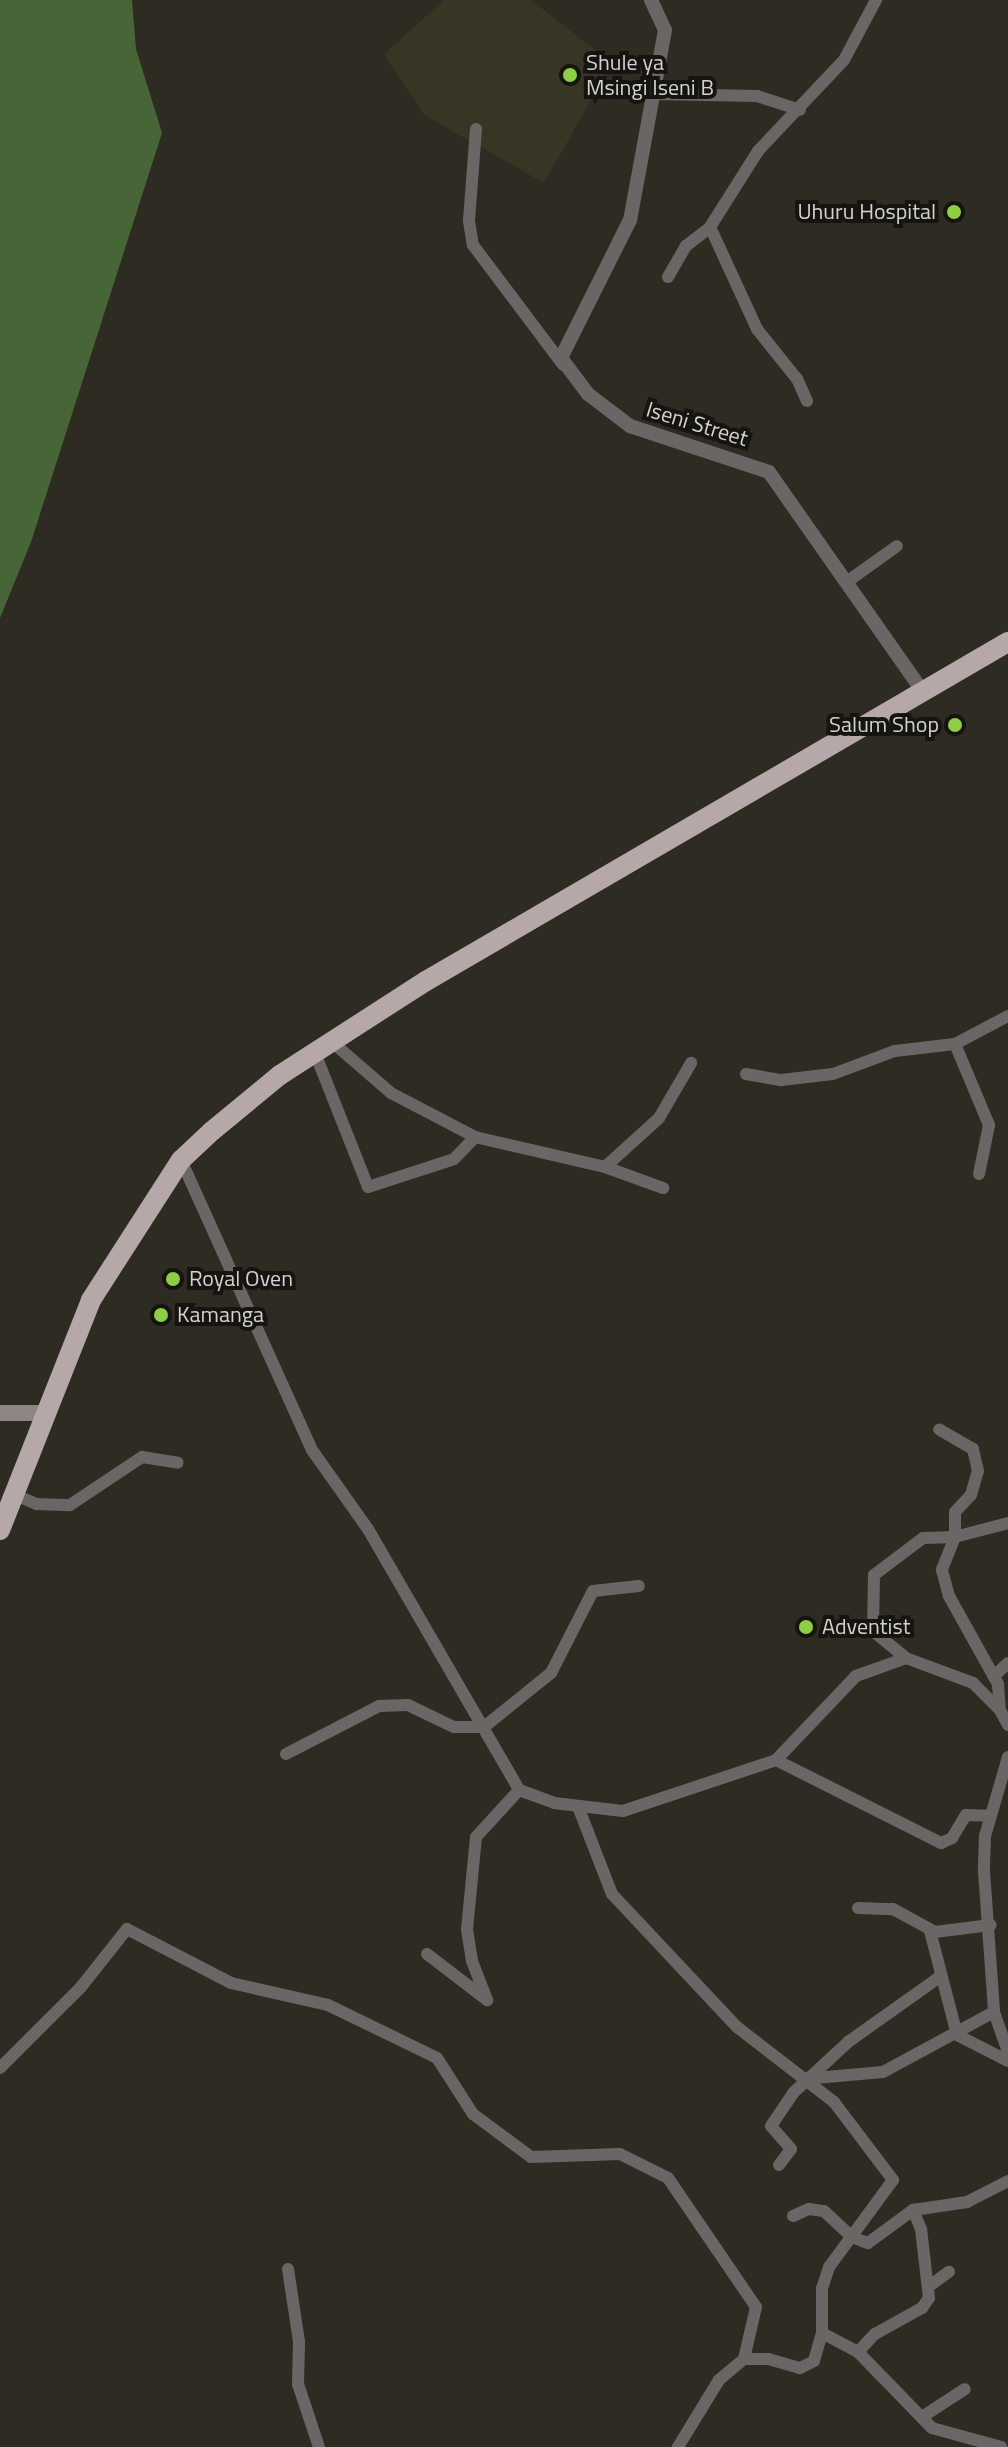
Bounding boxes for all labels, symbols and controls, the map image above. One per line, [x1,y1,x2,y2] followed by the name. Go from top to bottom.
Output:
[586,49,714,100] place label: Shule ya Msingi Iseni B
[561,66,579,84] marker: Shule ya Msingi Iseni B
[797,199,936,225] place label: Uhuru Hospital
[943,201,965,223] marker: Uhuru Hospital
[643,396,751,452] street label: Iseni Street
[829,712,939,738] place label: Salum Shop
[946,716,964,734] marker: Salum Shop
[189,1266,293,1292] place label: Royal Oven
[164,1270,182,1288] marker: Royal Oven
[177,1302,264,1328] place label: Kamanga
[152,1306,170,1324] marker: Kamanga
[822,1614,910,1640] place label: Adventist
[797,1618,815,1636] marker: Adventist

